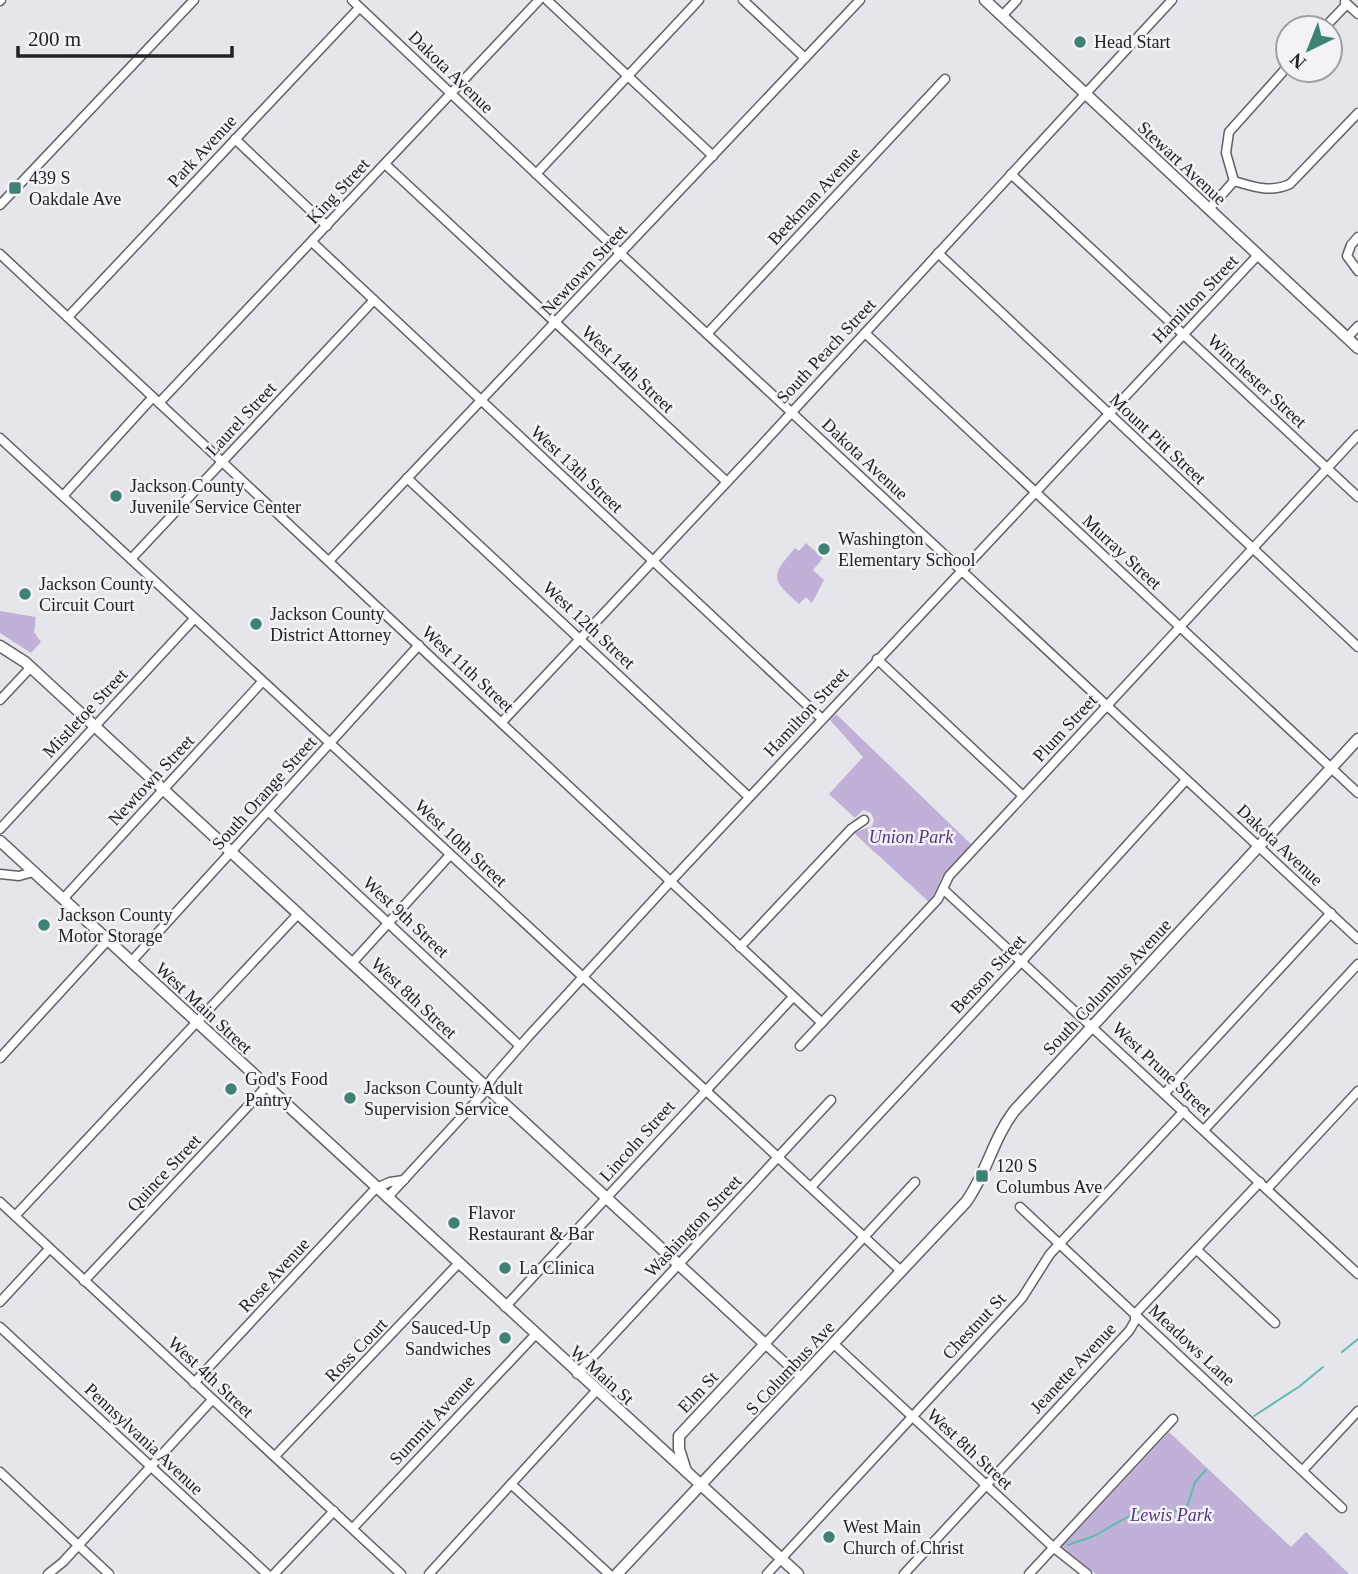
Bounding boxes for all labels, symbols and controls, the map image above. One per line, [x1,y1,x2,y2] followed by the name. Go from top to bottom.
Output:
[18,14,231,58] scale bar
[1274,14,1344,84] north arrow
[28,27,81,51] text: 200 m
[404,27,498,117] street label: Dakota Avenue
[1094,32,1170,52] place label: Head Start
[1072,34,1088,50] marker: Head Start
[1285,49,1310,73] text: N
[164,111,240,191] street label: Park Avenue
[1134,117,1230,209] street label: Stewart Avenue
[764,143,864,249] street label: Beekman Avenue
[303,154,373,228] street label: King Street
[29,168,121,209] place label: 439 S Oakdale Ave
[7,180,23,196] marker: 439 S Oakdale Ave
[537,221,631,319] street label: Newtown Street
[1148,251,1242,347] street label: Hamilton Street
[772,294,880,408] street label: South Peach Street
[578,321,678,417] street label: West 14th Street
[1203,330,1311,432] street label: Winchester Street
[202,378,280,460] street label: Laurel Street
[1106,389,1210,489] street label: Mount Pitt Street
[818,414,912,504] street label: Dakota Avenue
[527,421,627,517] street label: West 13th Street
[130,476,301,517] place label: Jackson County Juvenile Service Center
[108,488,124,504] marker: Jackson County Juvenile Service Center
[1078,510,1166,594] street label: Murray Street
[838,529,975,570] place label: Washington Elementary School
[816,541,832,557] marker: Washington Elementary School
[39,574,154,615] place label: Jackson County Circuit Court
[539,577,639,673] street label: West 12th Street
[17,586,33,602] marker: Jackson County Circuit Court
[270,604,391,645] place label: Jackson County District Attorney
[248,616,264,632] marker: Jackson County District Attorney
[418,621,518,717] street label: West 11th Street
[760,663,852,761] street label: Hamilton Street
[39,664,131,762] street label: Mistletoe Street
[1029,690,1101,766] street label: Plum Street
[104,731,198,829] street label: Newtown Street
[208,732,320,854] street label: South Orange Street
[411,795,511,891] street label: West 10th Street
[1233,800,1327,890] street label: Dakota Avenue
[869,827,954,847] park label: Union Park
[359,872,453,962] street label: West 9th Street
[58,905,173,946] place label: Jackson County Motor Storage
[1039,915,1175,1059] street label: South Columbus Avenue
[36,917,52,933] marker: Jackson County Motor Storage
[946,930,1030,1018] street label: Benson Street
[367,953,461,1043] street label: West 8th Street
[152,958,256,1058] street label: West Main Street
[1108,1018,1216,1120] street label: West Prune Street
[245,1069,328,1110] place label: God's Food Pantry
[364,1078,523,1119] place label: Jackson County Adult Supervision Service
[223,1081,239,1097] marker: God's Food Pantry
[342,1090,358,1106] marker: Jackson County Adult Supervision Service
[595,1096,679,1186] street label: Lincoln Street
[123,1130,205,1216] street label: Quince Street
[996,1156,1102,1197] place label: 120 S Columbus Ave
[974,1168,990,1184] marker: 120 S Columbus Ave
[641,1171,745,1281] street label: Washington Street
[468,1203,594,1244] place label: Flavor Restaurant & Bar
[446,1215,462,1231] marker: Flavor Restaurant & Bar
[235,1234,313,1316] street label: Rose Avenue
[519,1258,594,1278] place label: La Clinica
[497,1260,513,1276] marker: La Clinica
[938,1289,1010,1363] street label: Chestnut St
[1145,1300,1239,1390] street label: Meadows Lane
[321,1314,391,1386] street label: Ross Court
[742,1317,838,1419] street label: S Columbus Ave
[405,1318,491,1359] place label: Sauced-Up Sandwiches
[1026,1319,1120,1417] street label: Jeanette Avenue
[497,1330,513,1346] marker: Sauced-Up Sandwiches
[164,1332,258,1422] street label: West 4th Street
[566,1341,638,1409] street label: W Main St
[674,1367,722,1417] street label: Elm St
[385,1371,479,1469] street label: Summit Avenue
[81,1379,207,1499] street label: Pennsylvania Avenue
[923,1404,1017,1494] street label: West 8th Street
[1129,1505,1213,1525] park label: Lewis Park
[843,1517,964,1558] place label: West Main Church of Christ
[821,1529,837,1545] marker: West Main Church of Christ

